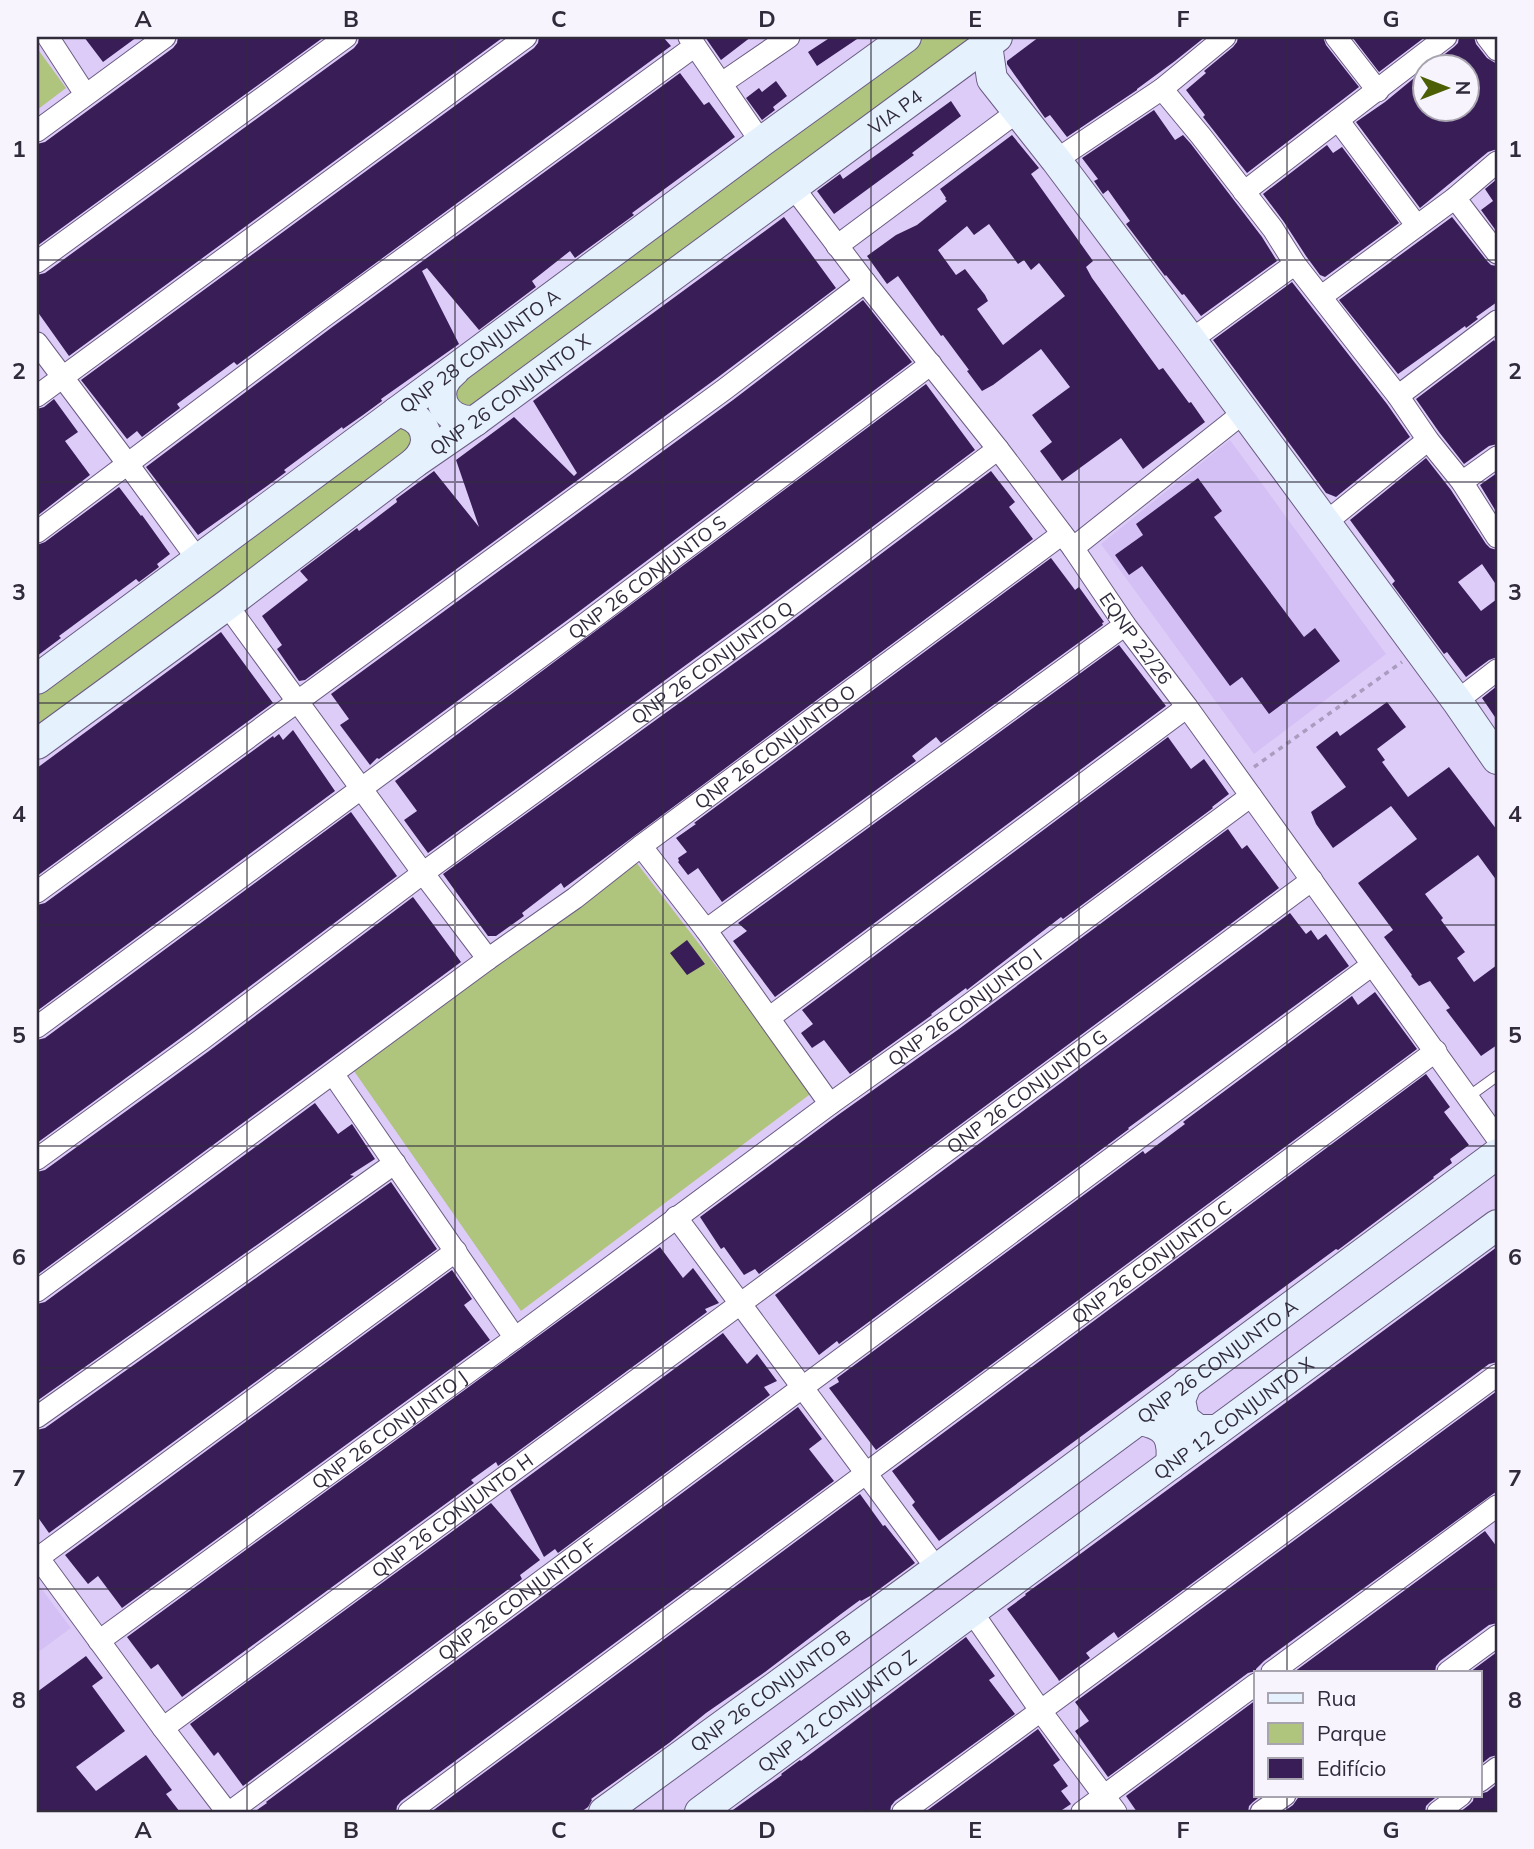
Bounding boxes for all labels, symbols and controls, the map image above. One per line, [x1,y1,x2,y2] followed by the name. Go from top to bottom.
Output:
[134,4,152,33] text: A
[343,4,359,33] text: B
[551,4,567,33] text: C
[758,4,776,33] text: D
[968,4,982,33] text: E
[1176,4,1190,33] text: F
[1382,4,1400,33] text: G
[1412,52,1482,122] north arrow
[1451,81,1475,95] text: N
[864,84,927,140] street label: VIA P4
[12,134,26,163] text: 1
[1508,134,1522,163] text: 1
[394,283,565,418] street label: QNP 28 CONJUNTO A
[425,328,595,461] street label: QNP 26 CONJUNTO X
[12,356,26,385] text: 2
[1508,356,1522,385] text: 2
[563,510,731,644] street label: QNP 26 CONJUNTO S
[12,577,26,606] text: 3
[1508,577,1522,606] text: 3
[1094,588,1178,689] street label: EQNP 22/26
[626,595,798,730] street label: QNP 26 CONJUNTO Q
[690,679,860,814] street label: QNP 26 CONJUNTO O
[12,799,26,828] text: 4
[1508,799,1522,828] text: 4
[883,943,1047,1071] street label: QNP 26 CONJUNTO I
[12,1020,26,1049] text: 5
[1508,1020,1522,1049] text: 5
[942,1024,1112,1159] street label: QNP 26 CONJUNTO G
[1067,1195,1236,1329] street label: QNP 26 CONJUNTO C
[12,1242,26,1271] text: 6
[1508,1242,1522,1271] text: 6
[1132,1294,1302,1429] street label: QNP 26 CONJUNTO A
[1149,1351,1319,1485] street label: QNP 12 CONJUNTO X
[307,1365,472,1494] street label: QNP 26 CONJUNTO J
[367,1448,538,1583] street label: QNP 26 CONJUNTO H
[12,1463,26,1492] text: 7
[1508,1463,1522,1492] text: 7
[433,1533,601,1666] street label: QNP 26 CONJUNTO F
[685,1624,855,1757] street label: QNP 26 CONJUNTO B
[753,1644,921,1778] street label: QNP 12 CONJUNTO Z
[1254,1671,1482,1797] legend
[12,1685,26,1714] text: 8
[1317,1685,1356,1711] text: Rua
[1508,1685,1522,1714] text: 8
[1317,1720,1386,1746] text: Parque
[1317,1755,1386,1781] text: Edifício
[134,1815,152,1844] text: A
[343,1815,359,1844] text: B
[551,1815,567,1844] text: C
[758,1815,776,1844] text: D
[968,1815,982,1844] text: E
[1176,1815,1190,1844] text: F
[1382,1815,1400,1844] text: G

